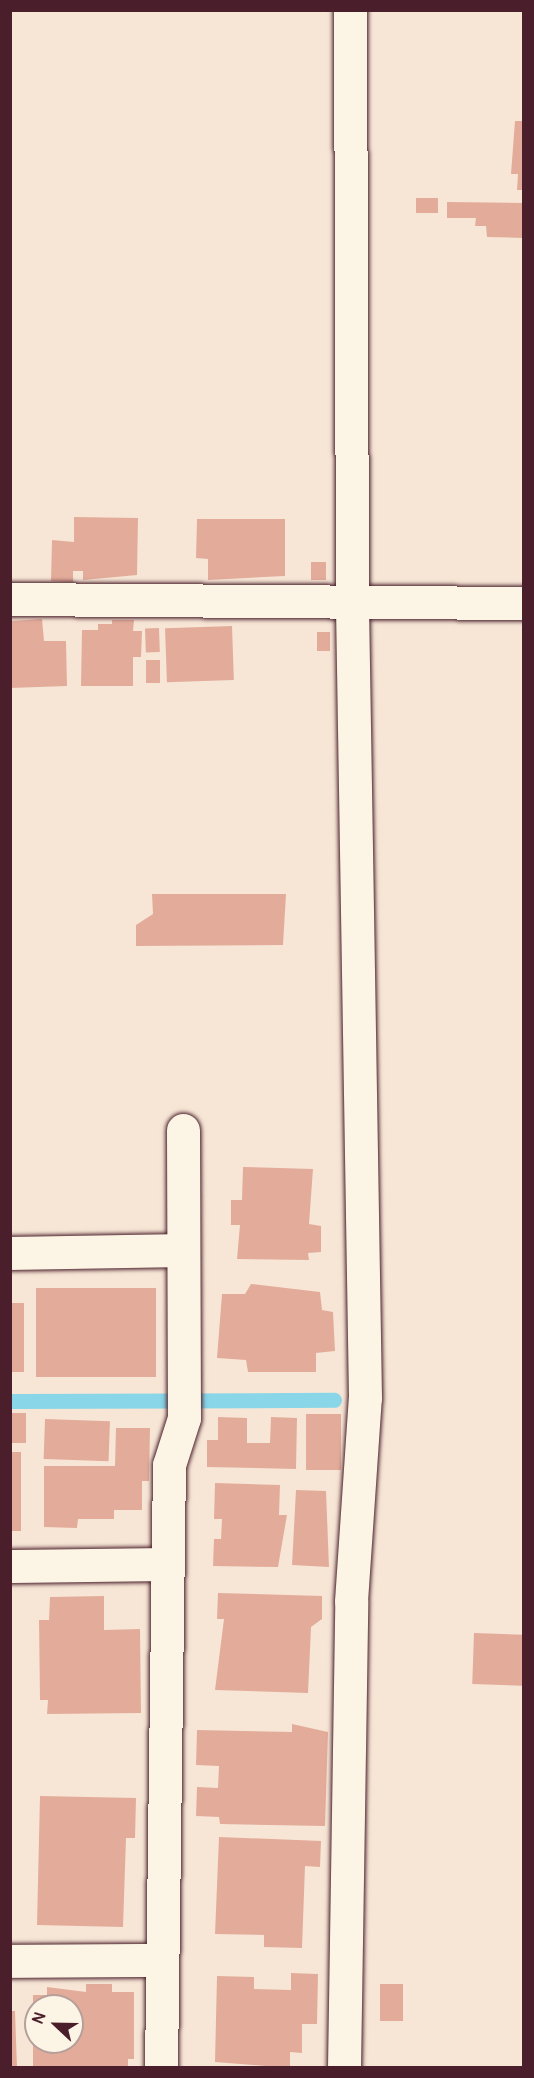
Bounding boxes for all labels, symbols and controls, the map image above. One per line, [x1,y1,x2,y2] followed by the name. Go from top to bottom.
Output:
[24,1994,84,2054] north arrow
[28,2009,50,2027] text: N

